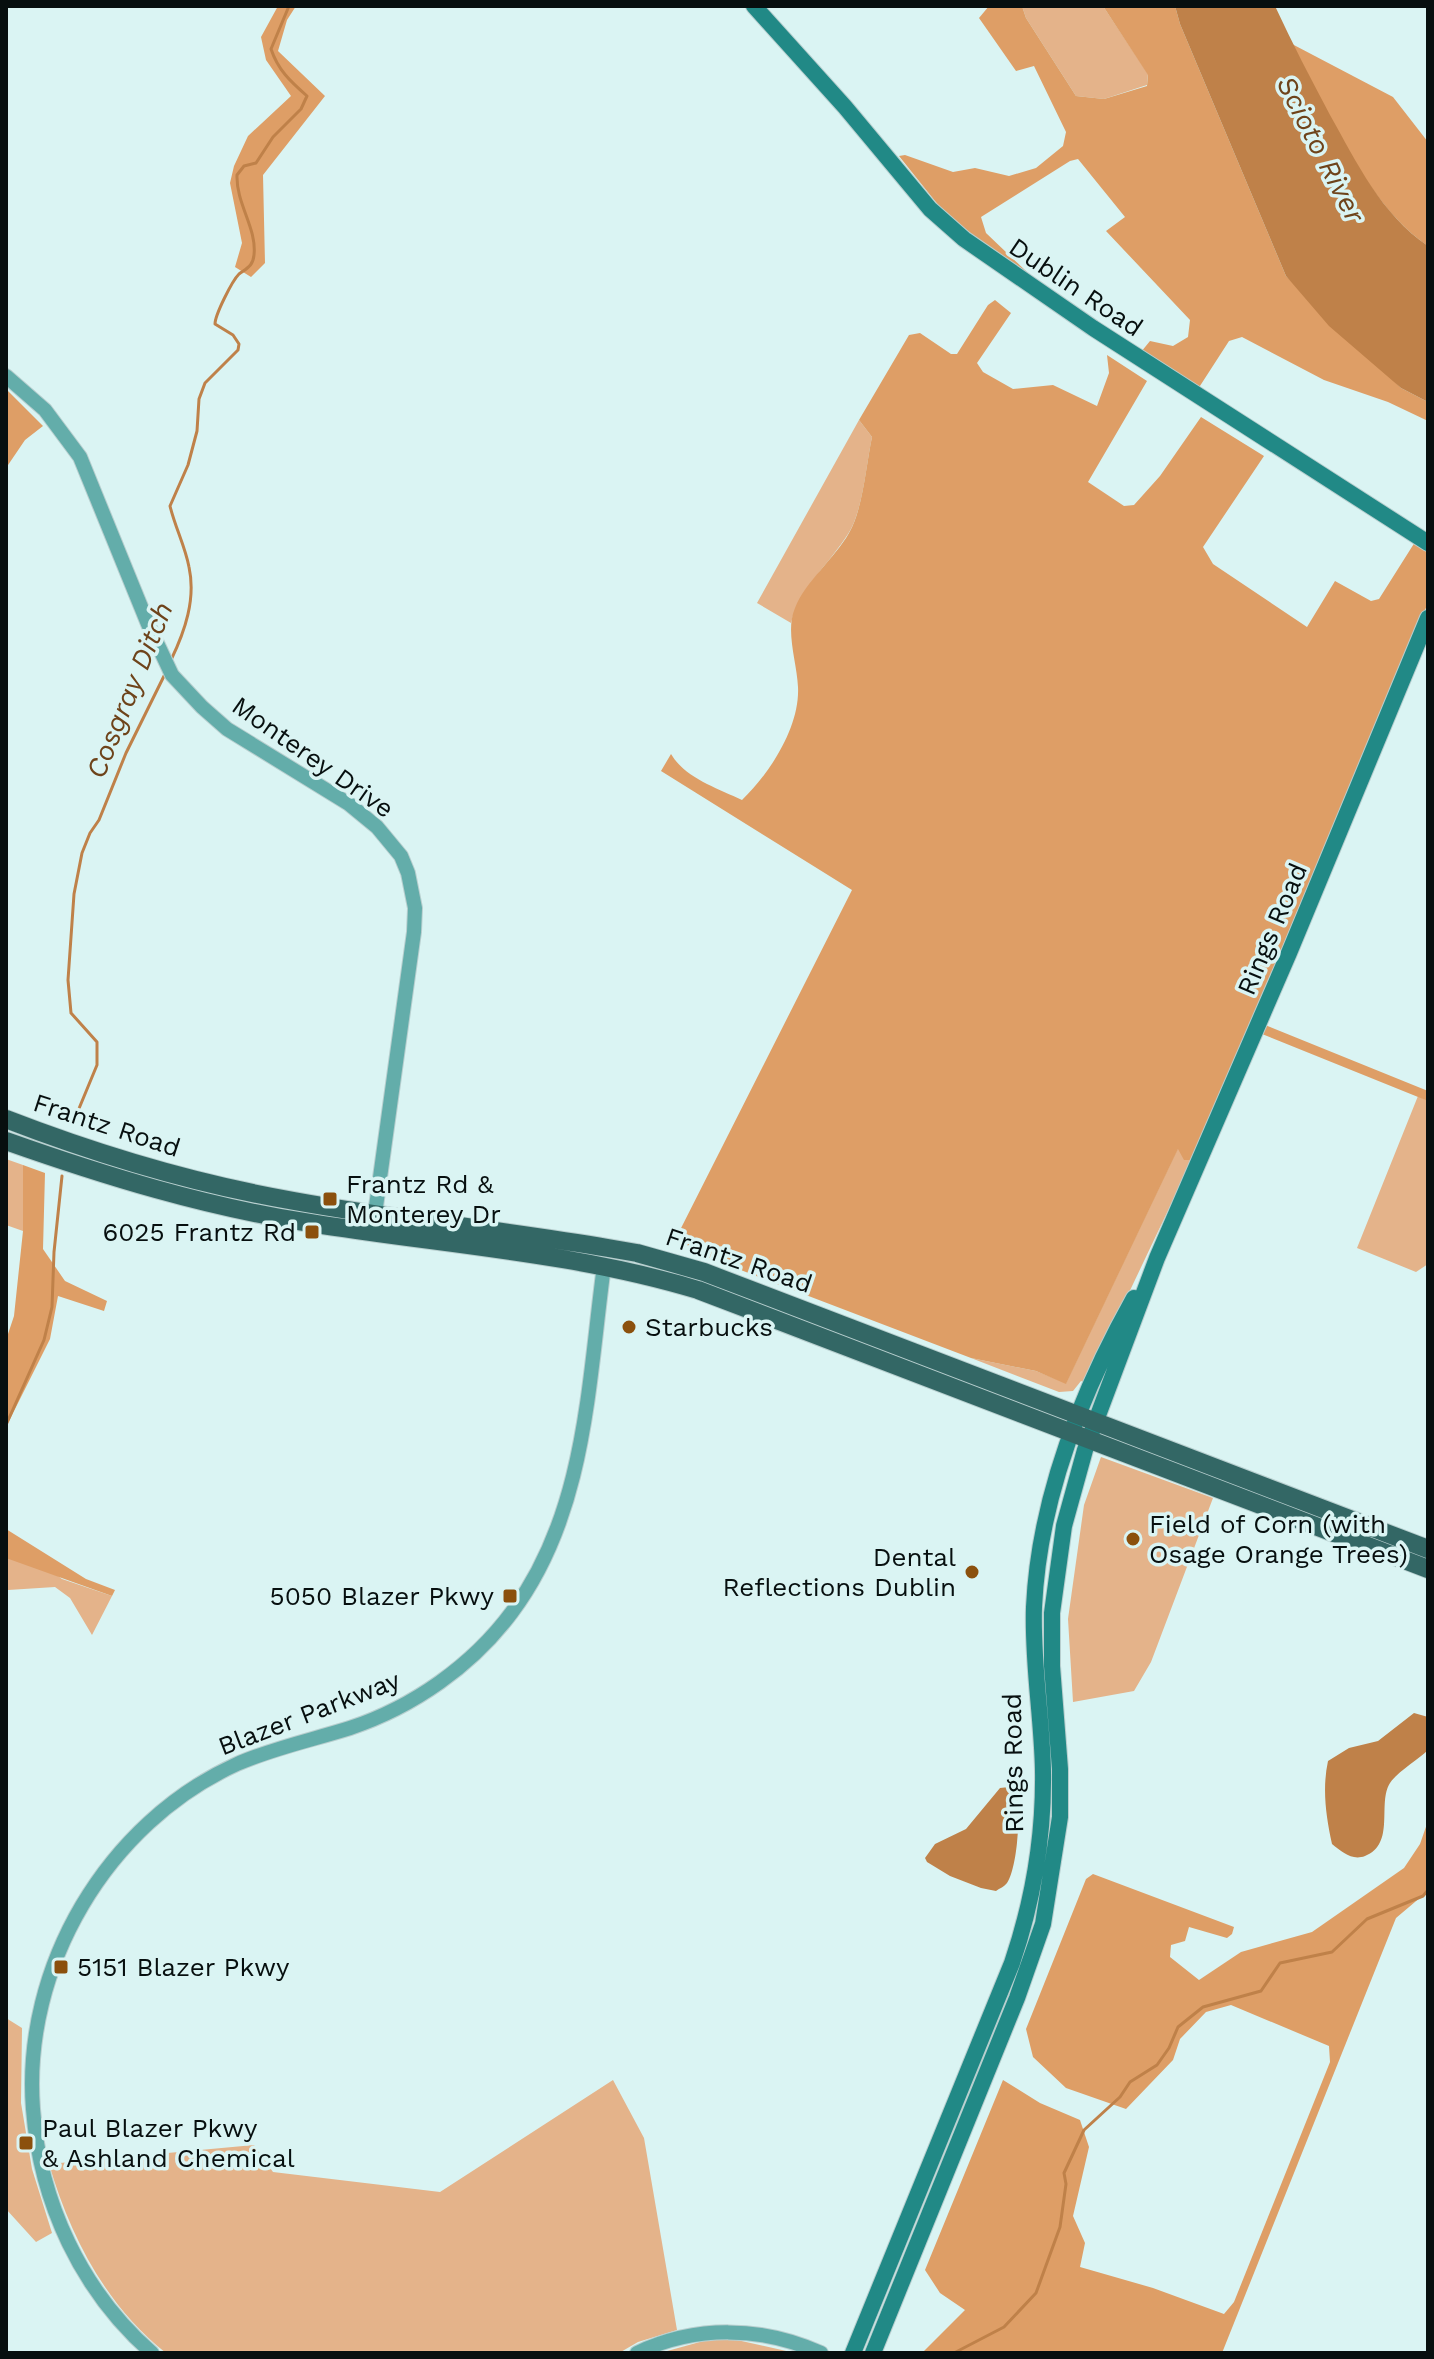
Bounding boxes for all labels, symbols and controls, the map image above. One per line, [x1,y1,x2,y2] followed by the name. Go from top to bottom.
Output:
[1270,71,1372,229] water label: Scioto River
[1004,231,1148,343] street label: Dublin Road
[79,597,180,783] water label: Cosgray Ditch
[226,690,400,824] street label: Monterey Drive
[1231,859,1313,999] street label: Rings Road
[30,1087,184,1163] street label: Frantz Road
[346,1169,501,1229] place label: Frantz Rd & Monterey Dr
[321,1190,339,1208] marker: Frantz Rd & Monterey Dr
[102,1217,296,1247] place label: 6025 Frantz Rd
[662,1221,816,1299] street label: Frantz Road
[303,1223,321,1241] marker: 6025 Frantz Rd
[645,1312,773,1342] place label: Starbucks
[620,1318,638,1336] marker: Starbucks
[1149,1509,1408,1569] place label: Field of Corn (with Osage Orange Trees)
[1124,1530,1142,1548] marker: Field of Corn (with Osage Orange Trees)
[722,1542,956,1602] place label: Dental Reflections Dublin
[963,1563,981,1581] marker: Dental Reflections Dublin
[270,1581,495,1611] place label: 5050 Blazer Pkwy
[501,1587,519,1605] marker: 5050 Blazer Pkwy
[214,1664,405,1761] street label: Blazer Parkway
[997,1693,1029,1833] street label: Rings Road
[77,1952,290,1982] place label: 5151 Blazer Pkwy
[52,1958,70,1976] marker: 5151 Blazer Pkwy
[42,2113,295,2173] place label: Paul Blazer Pkwy & Ashland Chemical
[17,2134,35,2152] marker: Paul Blazer Pkwy & Ashland Chemical

